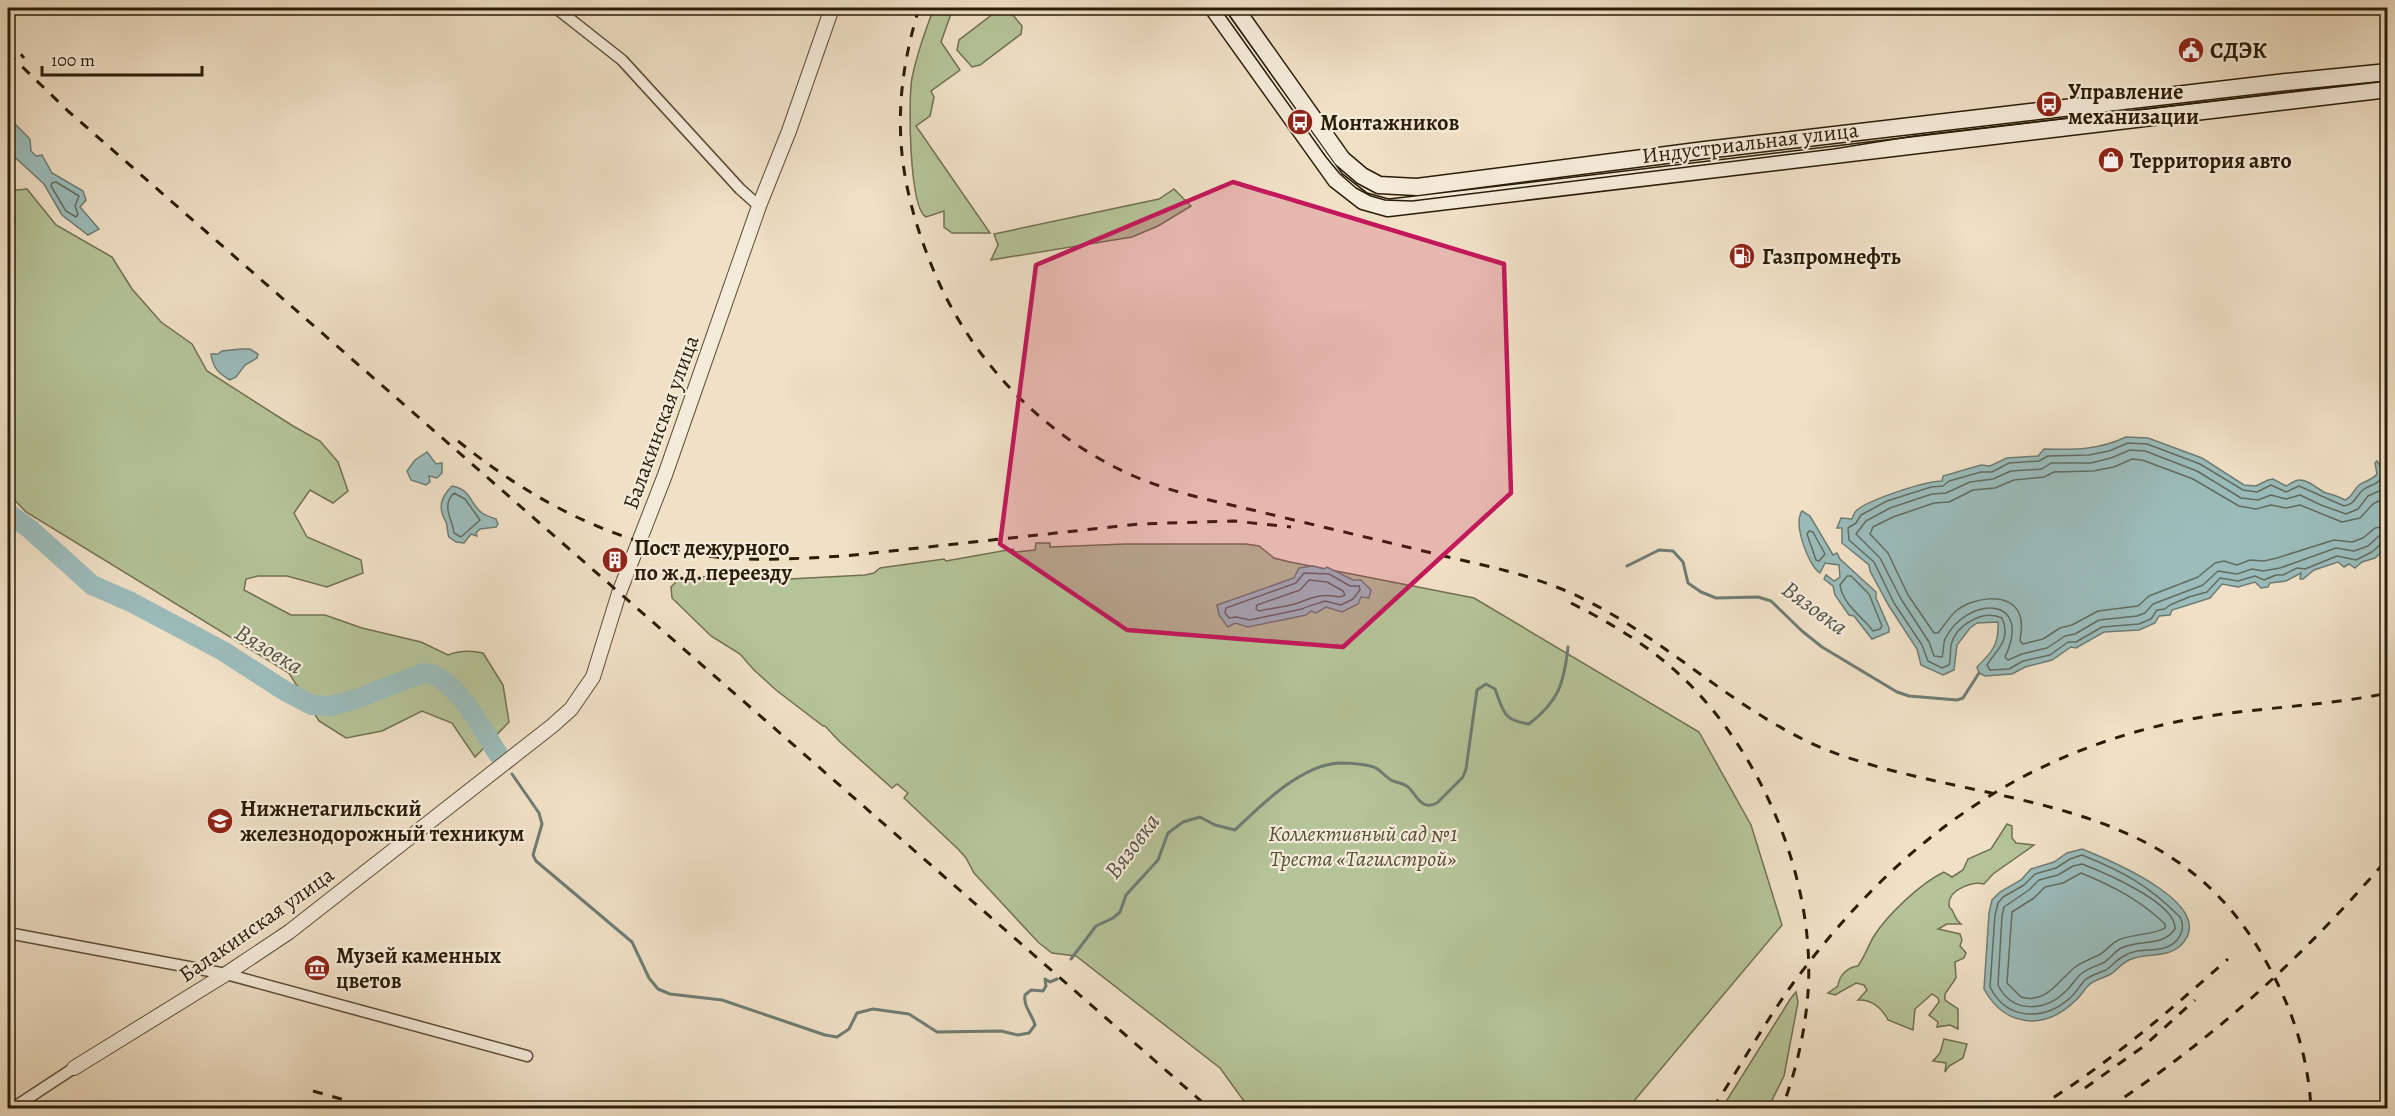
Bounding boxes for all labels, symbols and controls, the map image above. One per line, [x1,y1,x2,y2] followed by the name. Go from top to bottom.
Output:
[2176,35,2206,65] public building icon: СДЭК
[2210,36,2267,66] place label: СДЭК
[42,39,202,77] scale bar
[51,48,95,72] text: 100 m
[2068,77,2199,132] place label: Управление механизации
[2034,89,2064,119] bus stop icon: Управление механизации
[1285,107,1315,137] bus stop icon: Монтажников
[1320,108,1459,138] place label: Монтажников
[1640,115,1861,171] street label: Индустриальная улица
[2096,145,2126,175] shop icon: Территория авто
[2130,146,2292,176] place label: Территория авто
[1727,241,1757,271] fuel station icon: Газпромнефть
[1762,242,1901,272] place label: Газпромнефть
[616,330,707,514] street label: Балакинская улица
[634,533,792,588] place label: Пост дежурного по ж.д. переезду
[600,545,630,575] building icon: Пост дежурного по ж.д. переезду
[1776,573,1854,643] water label: Вязовка
[229,616,309,682] water label: Вязовка
[240,794,524,849] place label: Нижнетагильский железнодорожный техникум
[205,806,235,836] school or university icon: Нижнетагильский железнодорожный техникум
[1097,807,1167,885] water label: Вязовка
[1268,819,1458,874] park label: Коллективный сад №1 Треста «Тагилстрой»
[173,859,341,990] street label: Балакинская улица
[336,941,502,996] place label: Музей каменных цветов
[302,953,332,983] museum icon: Музей каменных цветов

